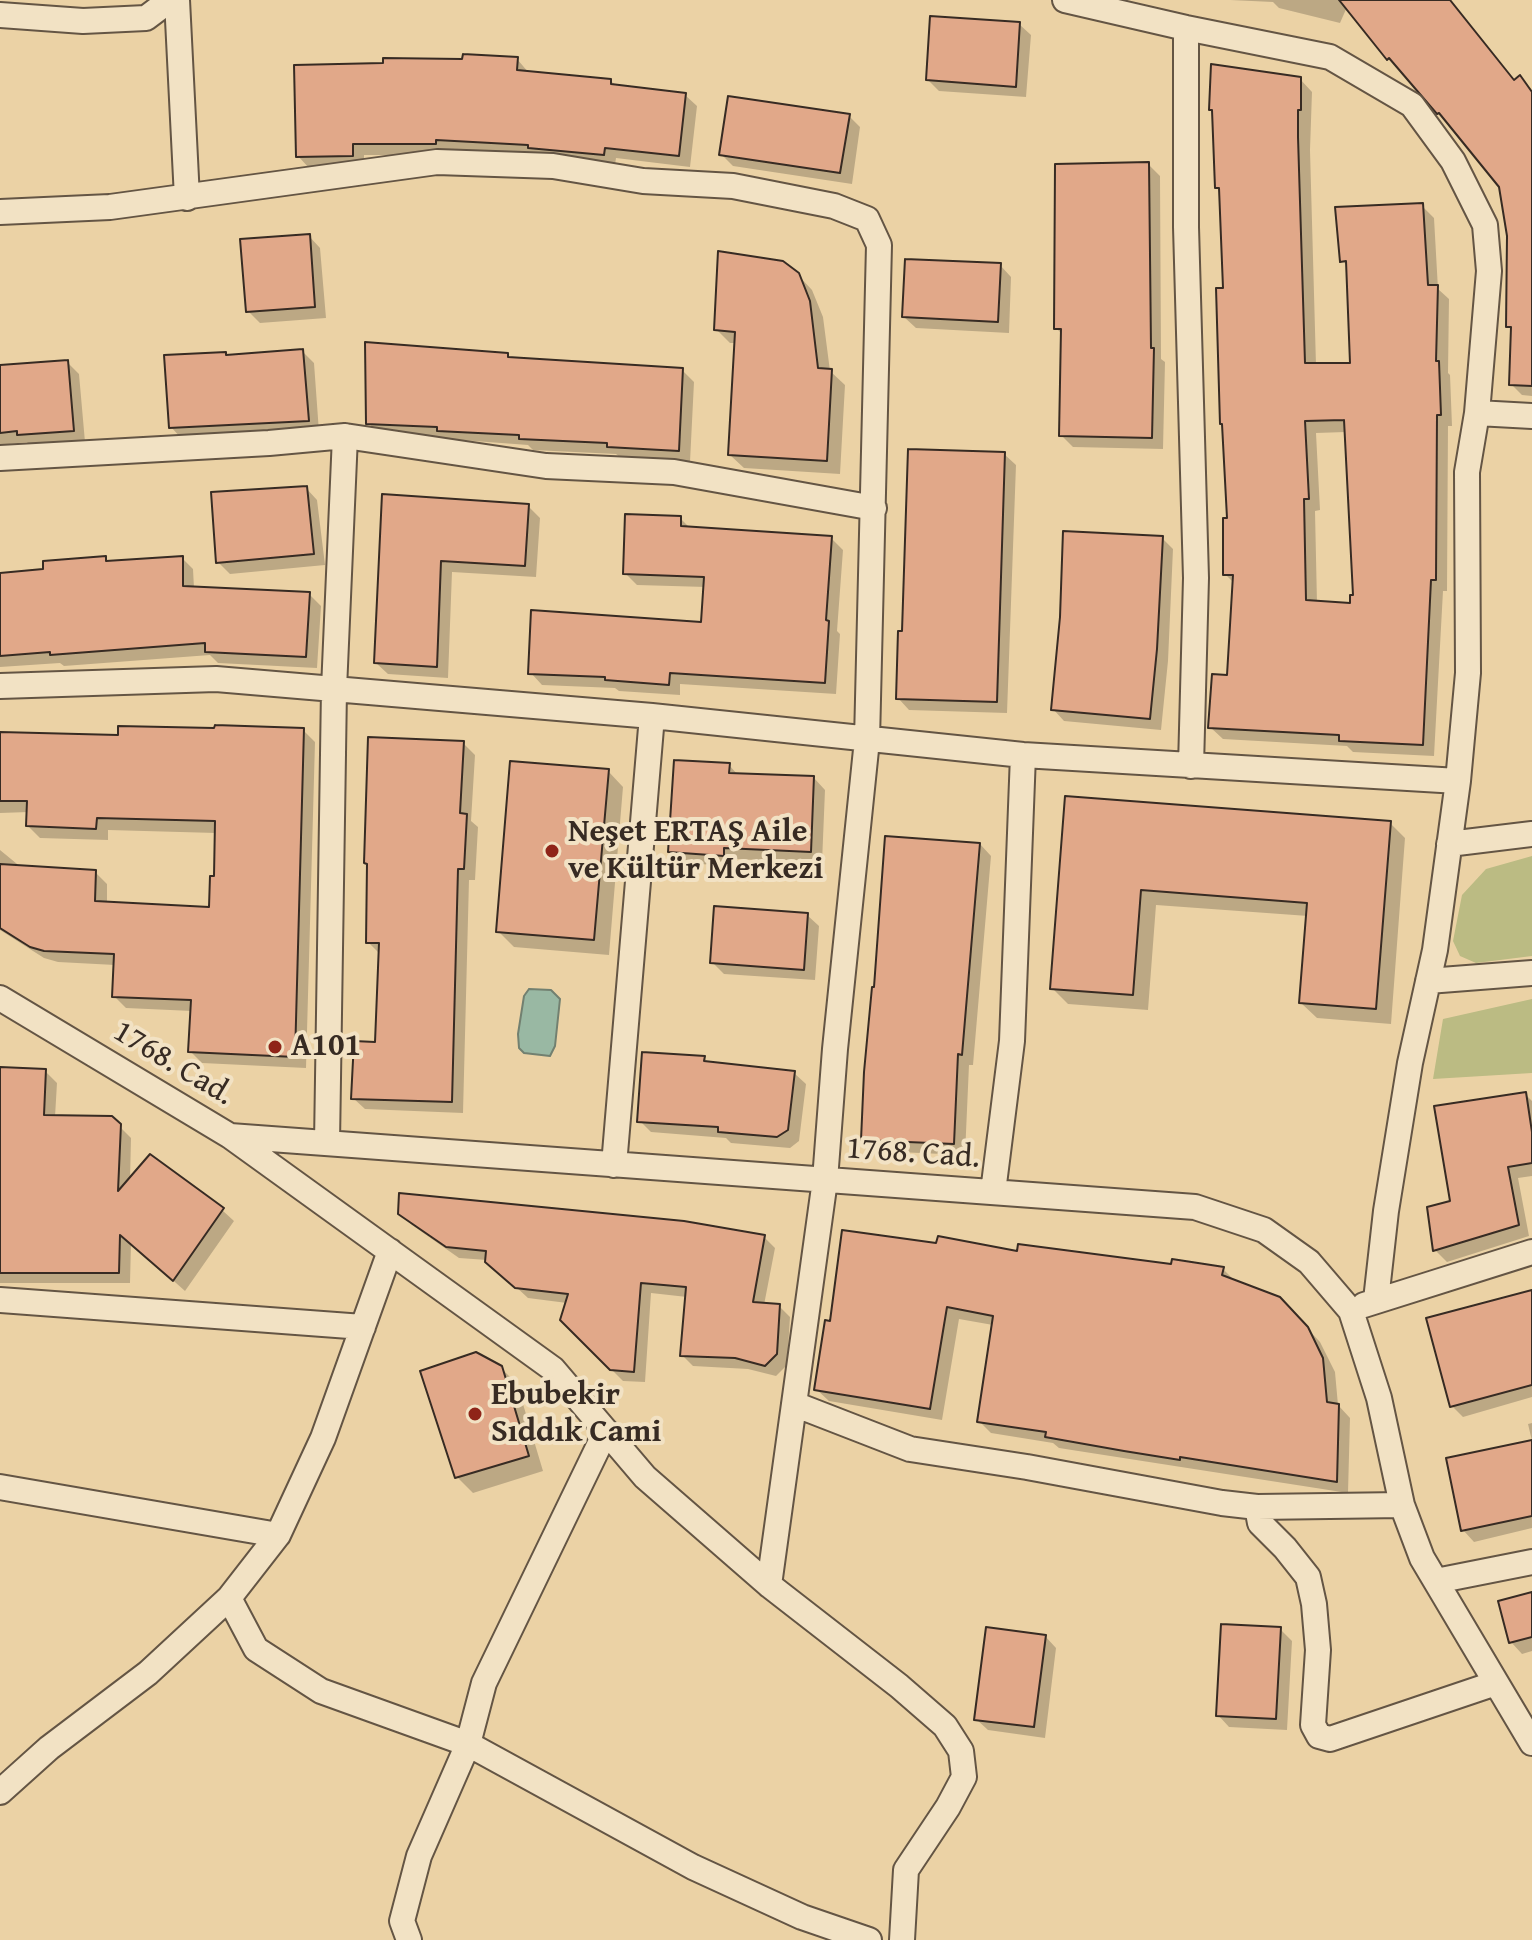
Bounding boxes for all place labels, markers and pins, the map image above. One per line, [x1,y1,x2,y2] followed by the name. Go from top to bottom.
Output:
[568,814,824,889] place label: Neşet ERTAŞ Aile ve Kültür Merkezi
[543,842,561,860] marker: Neşet ERTAŞ Aile ve Kültür Merkezi
[291,1028,361,1066] place label: A101
[266,1038,284,1056] marker: A101
[491,1377,661,1452] place label: Ebubekir Sıddık Cami
[466,1405,484,1423] marker: Ebubekir Sıddık Cami

